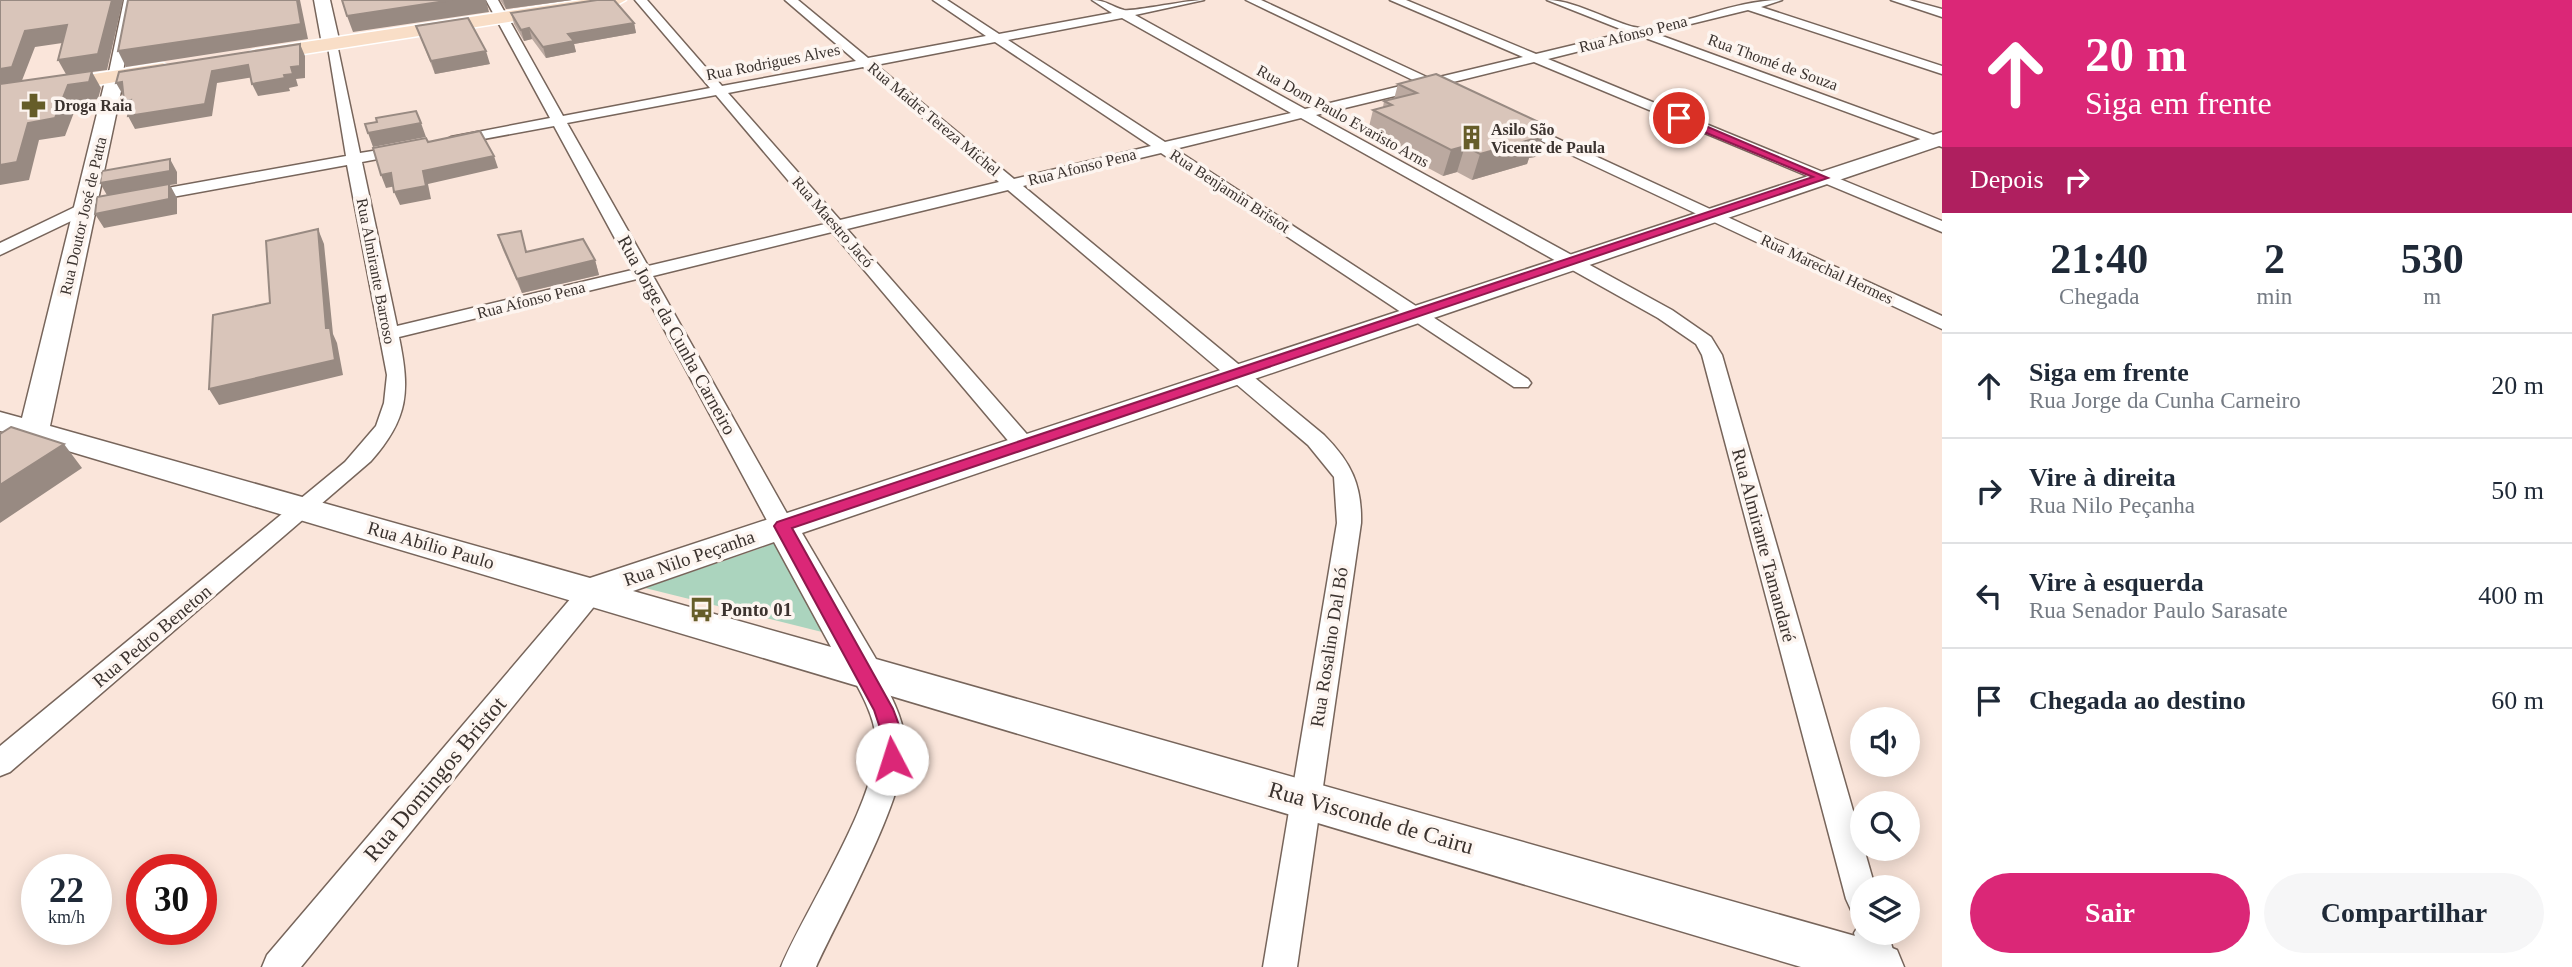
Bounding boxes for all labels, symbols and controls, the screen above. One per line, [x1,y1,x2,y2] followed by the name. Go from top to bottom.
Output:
[1577,12,1689,56] street label: Rua Afonso Pena
[2085,27,2187,82] text: 20 m
[1970,28,2061,119] icon: ahead
[1706,31,1840,93] street label: Rua Thomé de Souza
[705,41,842,84] street label: Rua Rodrigues Alves
[865,59,1004,180] street label: Rua Madre Tereza Michel
[1254,62,1432,170] street label: Rua Dom Paulo Evaristo Arns
[2085,85,2272,121] text: Siga em frente
[1649,88,1709,148] pin
[20,91,48,119] pharmacy icon: Droga Raia
[54,97,132,115] place label: Droga Raia
[1660,99,1698,137] icon: arrive
[1491,121,1605,156] place label: Asilo São Vicente de Paula
[1457,124,1485,152] building icon: Asilo São Vicente de Paula
[57,135,109,297] street label: Rua Doutor José de Patta
[1026,145,1138,189] street label: Rua Afonso Pena
[1166,146,1294,237] street label: Rua Benjamin Bristot
[2058,161,2096,199] icon: right
[1970,165,2044,194] text: Depois
[789,173,877,271] street label: Rua Maestro Jacó
[353,197,399,345] street label: Rua Almirante Barroso
[1758,231,1896,307] street label: Rua Marechal Hermes
[613,232,741,438] street label: Rua Jorge da Cunha Carneiro
[2050,236,2148,282] text: 21:40
[2264,236,2285,282] text: 2
[2401,236,2464,282] text: 530
[475,278,587,322] street label: Rua Afonso Pena
[2059,284,2140,309] text: Chegada
[2257,284,2292,309] text: min
[2423,284,2441,309] text: m
[2029,358,2189,387] text: Siga em frente
[1970,367,2008,405] icon: ahead
[2491,371,2544,400] text: 20 m
[2029,388,2301,413] text: Rua Jorge da Cunha Carneiro
[1728,446,1800,644] street label: Rua Almirante Tamandaré
[2029,463,2176,492] text: Vire à direita
[1970,472,2008,510] icon: right
[2491,476,2544,505] text: 50 m
[2029,493,2195,518] text: Rua Nilo Peçanha
[365,517,497,573] street label: Rua Abílio Paulo
[621,526,758,590] street label: Rua Nilo Peçanha
[1306,565,1352,729] street label: Rua Rosalino Dal Bó
[2029,568,2204,597] text: Vire à esquerda
[1970,577,2008,615] icon: left
[89,580,216,692] street label: Rua Pedro Beneton
[2478,581,2544,610] text: 400 m
[687,595,715,623] bus stop icon: Ponto 01
[2029,598,2288,623] text: Rua Senador Paulo Sarasate
[721,599,792,620] place label: Ponto 01
[1970,682,2008,720] icon: arrive
[2029,686,2246,715] text: Chegada ao destino
[2491,686,2544,715] text: 60 m
[359,691,511,866] street label: Rua Domingos Bristot
[1850,707,1920,945] map controls
[1850,707,1920,777] button: sound
[855,722,929,796] position arrow
[1266,777,1477,859] street label: Rua Visconde de Cairu
[1850,791,1920,861] button: search
[126,854,217,945] speed limit sign: 30
[49,871,84,910] text: 22
[1970,873,2250,953] button: Sair
[2264,873,2544,953] button: Compartilhar
[1850,875,1920,945] button: layers
[48,907,85,927] text: km/h

